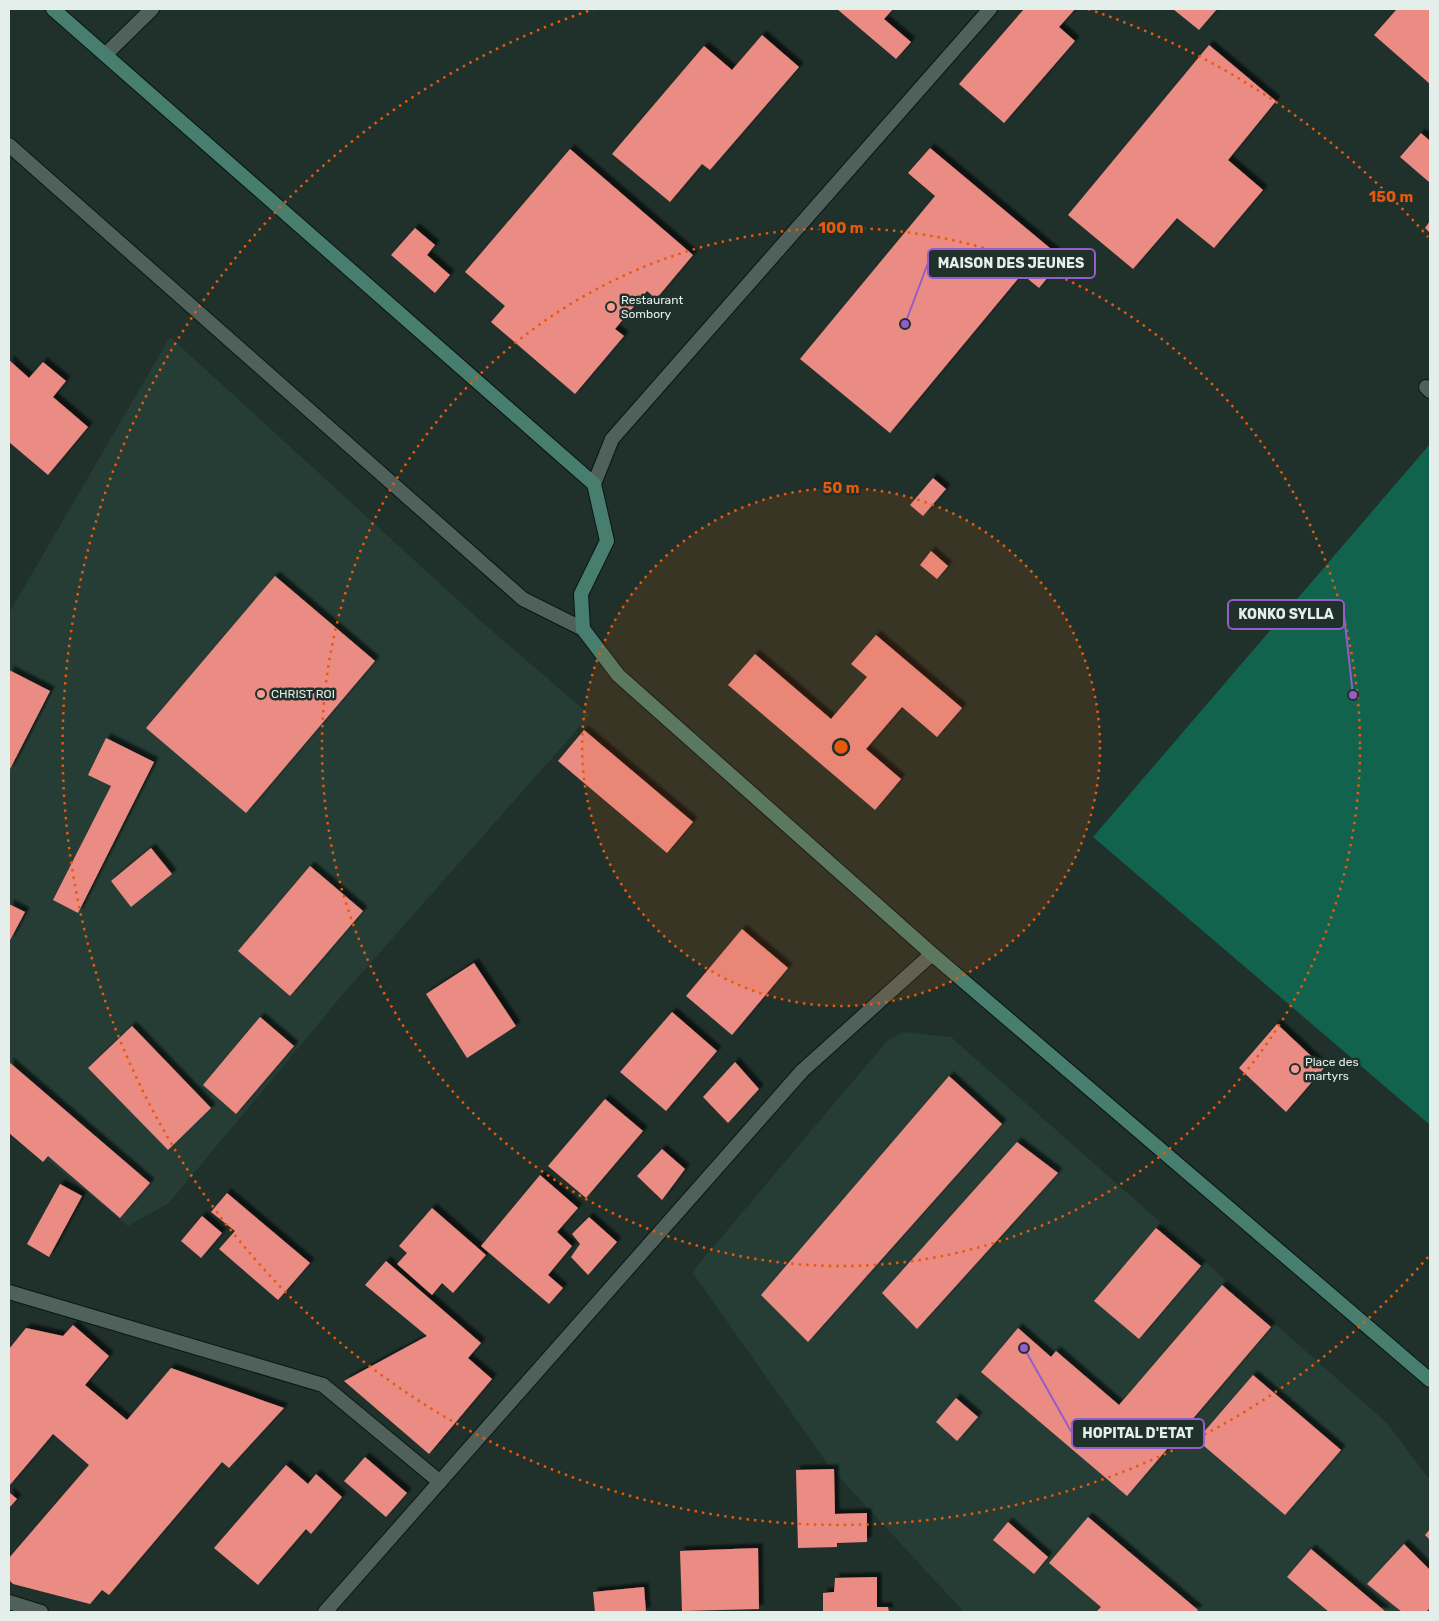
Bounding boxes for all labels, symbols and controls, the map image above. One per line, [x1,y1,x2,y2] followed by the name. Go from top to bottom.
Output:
[1369,188,1413,206] text: 150 m
[819,219,863,237] text: 100 m
[928,249,1095,278] callout: MAISON DES JEUNES
[938,255,1084,272] text: MAISON DES JEUNES
[621,293,683,321] place label: Restaurant Sombory
[605,301,617,313] marker: Restaurant Sombory
[823,479,859,497] text: 50 m
[1228,600,1344,629] callout: KONKO SYLLA
[1238,606,1334,623] text: KONKO SYLLA
[271,687,335,701] place label: CHRIST ROI
[255,688,267,700] marker: CHRIST ROI
[832,738,850,756] centre of rings
[1305,1055,1359,1083] place label: Place des martyrs
[1289,1063,1301,1075] marker: Place des martyrs
[1072,1419,1204,1448] callout: HOPITAL D'ETAT
[1082,1425,1194,1442] text: HOPITAL D'ETAT

